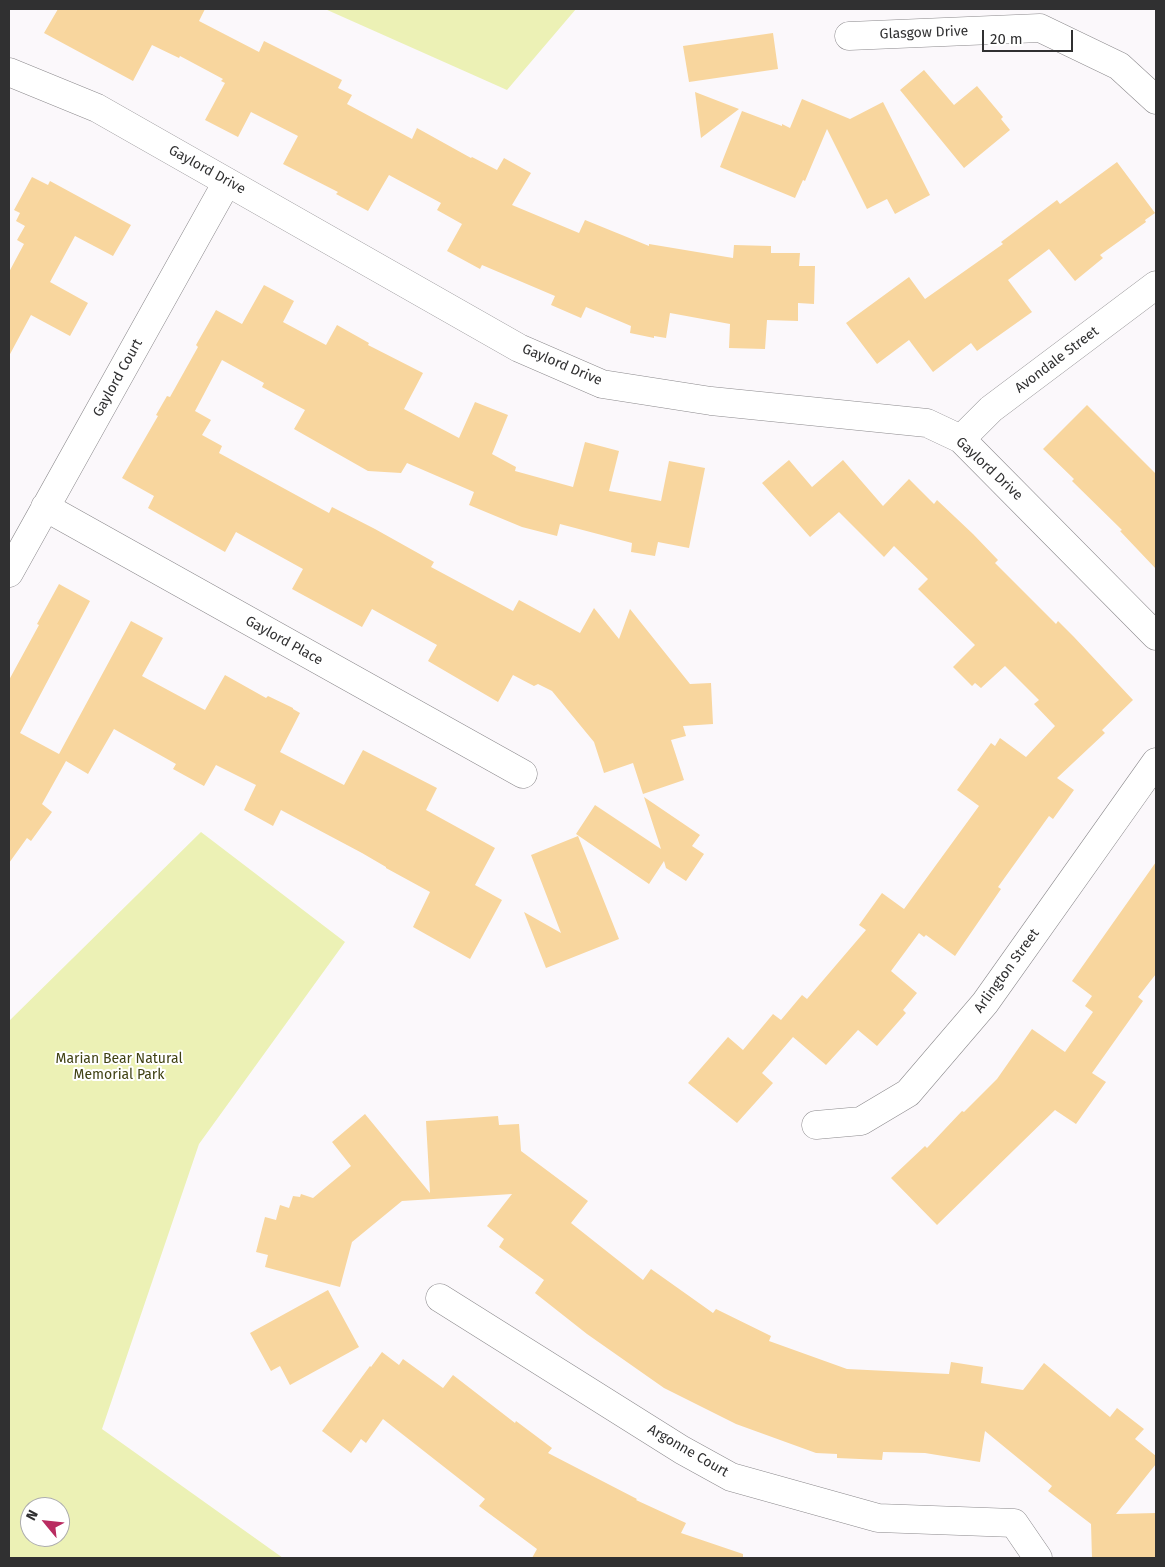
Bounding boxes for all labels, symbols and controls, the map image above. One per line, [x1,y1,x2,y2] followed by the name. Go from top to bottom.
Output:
[985,20,1076,52] scale bar
[879,23,969,43] street label: Glasgow Drive
[990,30,1023,48] text: 20 m
[166,142,248,198] street label: Gaylord Drive
[1012,323,1102,397] street label: Avondale Street
[90,336,146,420] street label: Gaylord Court
[519,341,605,389] street label: Gaylord Drive
[952,434,1026,504] street label: Gaylord Drive
[242,613,326,669] street label: Gaylord Place
[971,926,1043,1016] street label: Arlington Street
[56,1051,182,1084] park label: Marian Bear Natural Memorial Park
[645,1421,731,1481] street label: Argonne Court
[20,1497,70,1547] north arrow
[23,1507,42,1523] text: N

